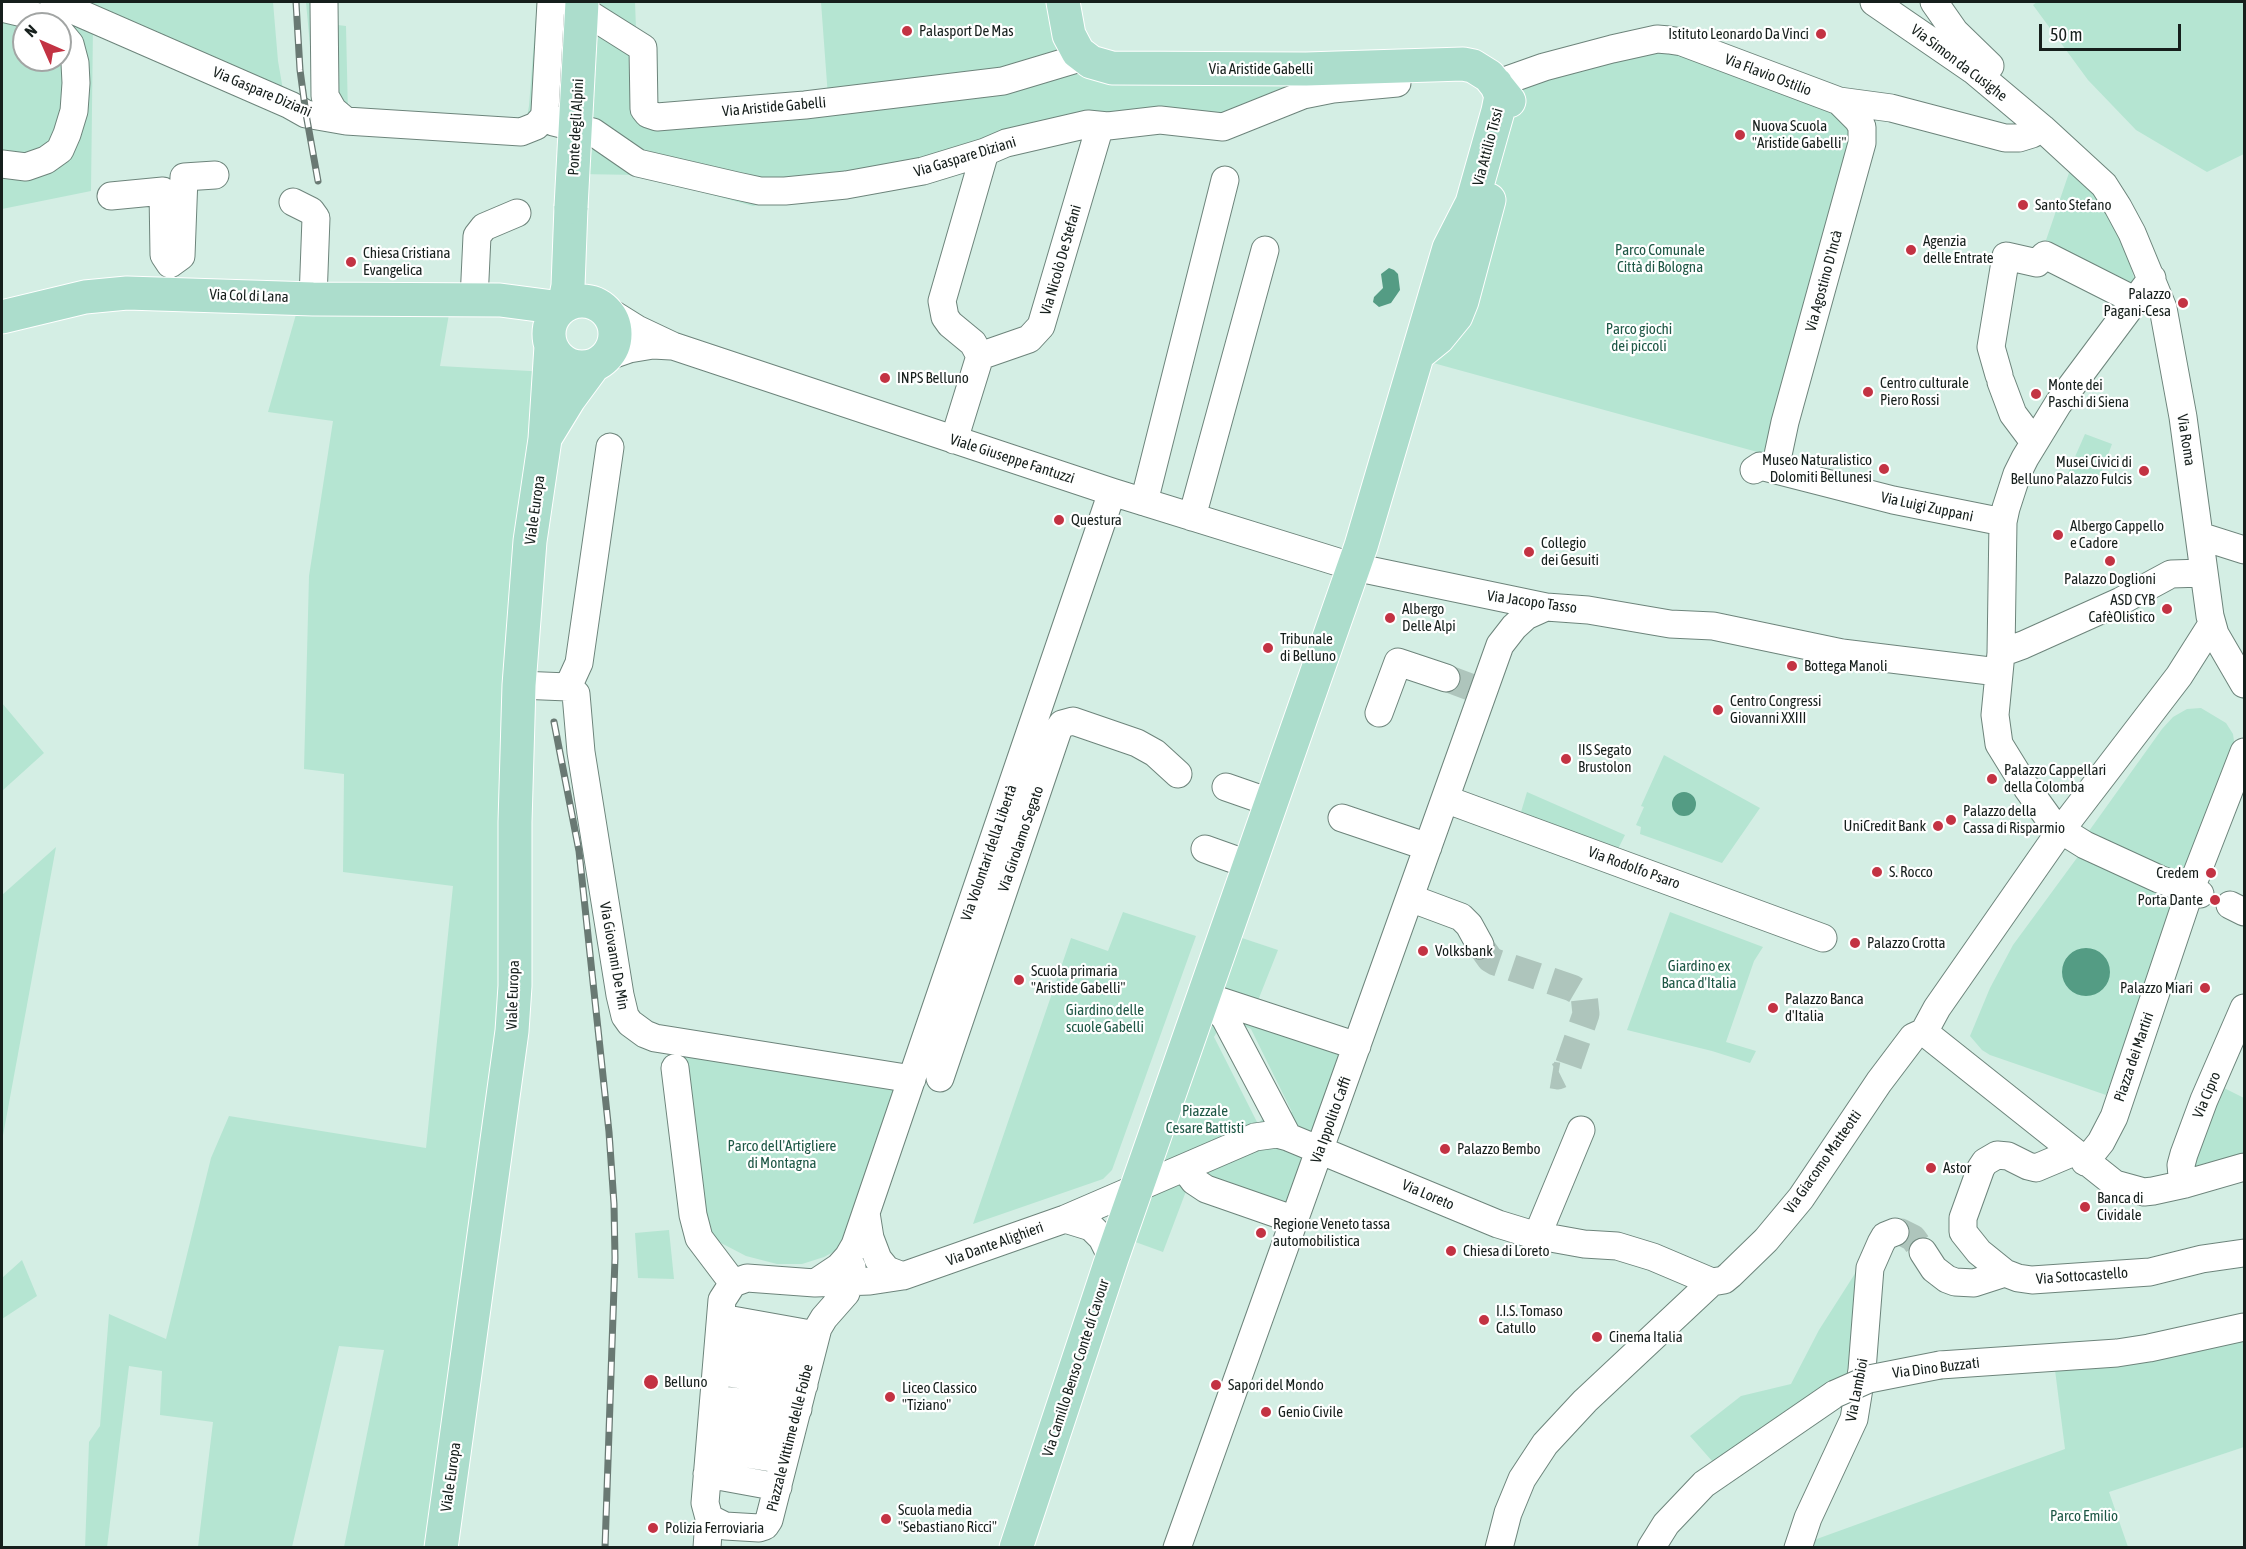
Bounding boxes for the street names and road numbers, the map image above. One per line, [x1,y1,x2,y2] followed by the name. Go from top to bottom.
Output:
[1907,21,2011,105] street label: Via Simon da Cusighe
[1722,50,1814,100] street label: Via Flavio Ostilio
[1209,60,1313,78] street label: Via Aristide Gabelli
[210,63,314,121] street label: Via Gaspare Diziani
[564,78,588,176] street label: Ponte degli Alpini
[721,93,827,121] street label: Via Aristide Gabelli
[1469,106,1507,188] street label: Via Attilio Tissi
[912,133,1018,181] street label: Via Gaspare Diziani
[1037,203,1085,317] street label: Via Nicolò De Stefani
[1802,228,1846,334] street label: Via Agostino D'Incà
[209,286,289,306] street label: Via Col di Lana
[2173,413,2199,467] street label: Via Roma
[947,430,1077,488] street label: Viale Giuseppe Fantuzzi
[521,474,549,546] street label: Viale Europa
[1879,488,1975,526] street label: Via Luigi Zuppani
[1486,587,1578,617] street label: Via Jacopo Tasso
[957,783,1021,923] street label: Via Volontari della Libertà
[994,784,1048,894] street label: Via Girolamo Segato
[1585,843,1683,893] street label: Via Rodolfo Psaro
[596,901,632,1011] street label: Via Giovanni De Min
[503,960,523,1030] street label: Viale Europa
[2110,1010,2158,1104] street label: Piazza dei Martiri
[2189,1069,2225,1121] street label: Via Cipro
[1307,1074,1355,1166] street label: Via Ippolito Caffi
[1781,1107,1865,1217] street label: Via Giacomo Matteotti
[1399,1176,1457,1214] street label: Via Loreto
[944,1218,1046,1270] street label: Via Dante Alighieri
[2035,1264,2129,1288] street label: Via Sottocastello
[1039,1277,1113,1459] street label: Via Camillo Benso Conte di Cavour
[1891,1354,1981,1382] street label: Via Dino Buzzati
[1842,1357,1872,1423] street label: Via Lambioi
[763,1362,817,1514] street label: Piazzale Vittime delle Foibe
[437,1441,465,1513] street label: Viale Europa

